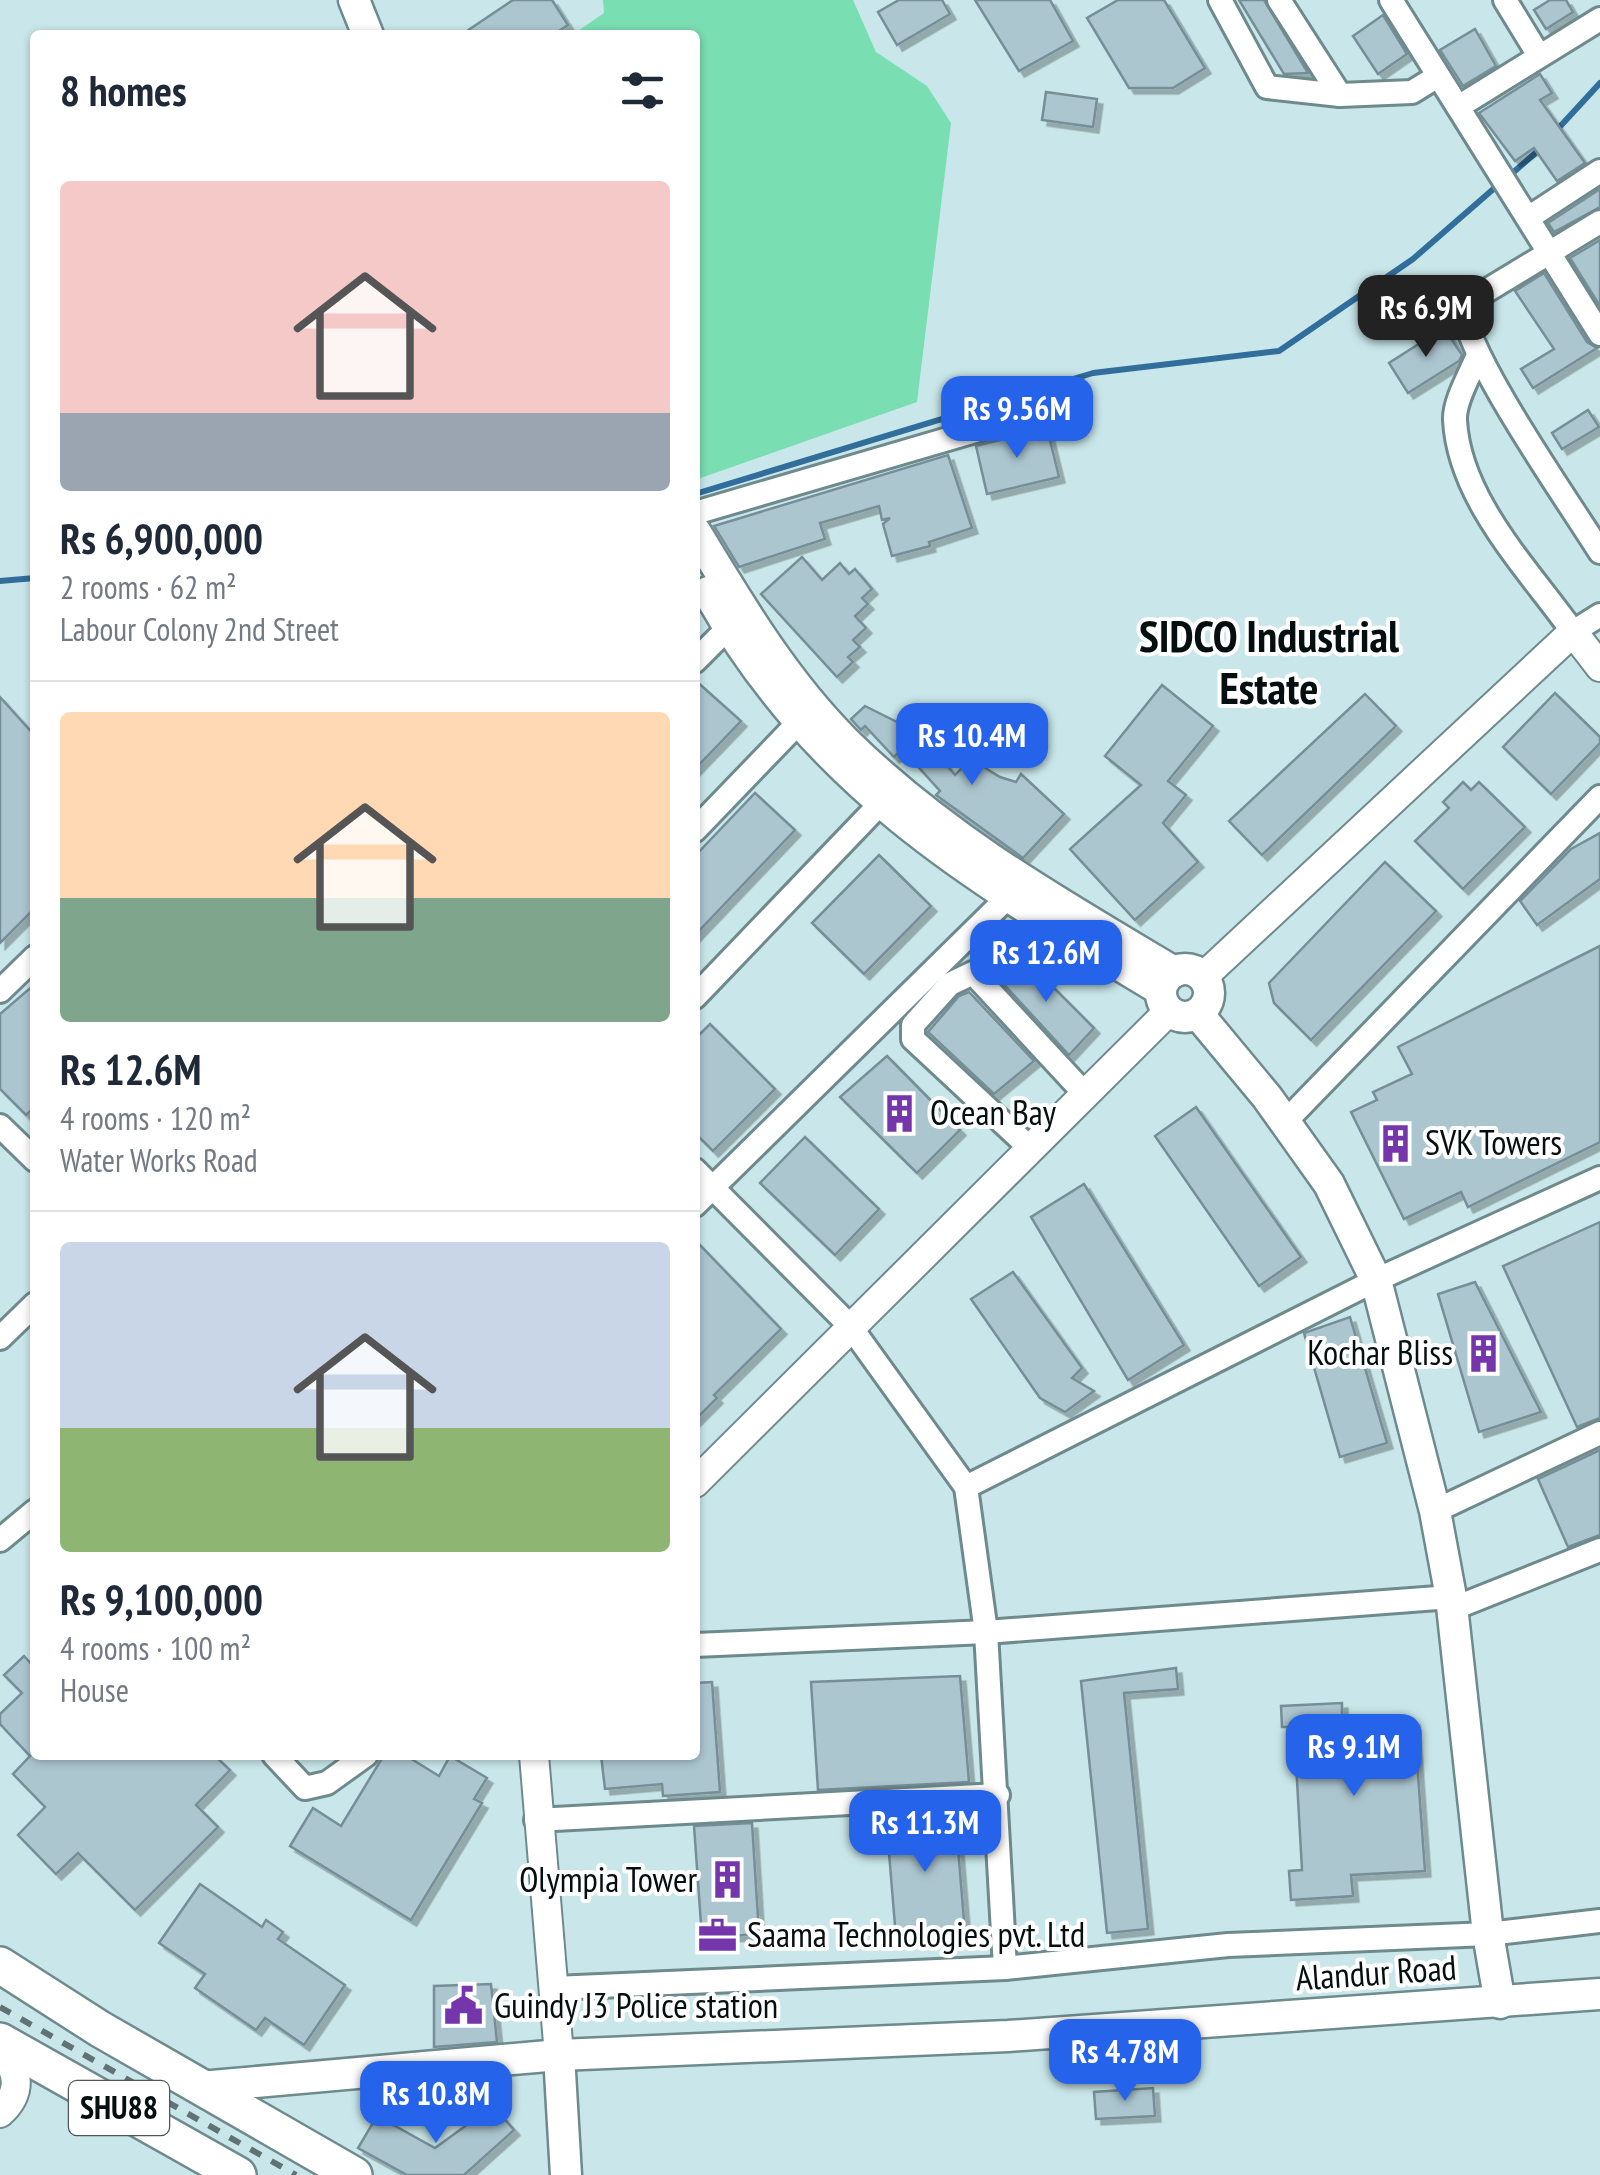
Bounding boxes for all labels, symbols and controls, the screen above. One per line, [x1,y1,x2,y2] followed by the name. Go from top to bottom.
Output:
[60,63,187,118] text: 8 homes
[615,63,670,118] icon: filters
[275,246,455,426] icon: home
[1334,275,1518,360] pin: Rs 6.9M
[1380,286,1472,328] text: Rs 6.9M
[914,376,1120,461] pin: Rs 9.56M
[963,387,1071,429] text: Rs 9.56M
[60,511,263,566] text: Rs 6,900,000
[60,566,237,608] text: 2 rooms · 62 m²
[1139,606,1400,716] district label: SIDCO Industrial Estate
[60,608,339,650] text: Labour Colony 2nd Street
[869,703,1075,788] pin: Rs 10.4M
[918,714,1026,756] text: Rs 10.4M
[275,777,455,957] icon: home
[943,920,1149,1005] pin: Rs 12.6M
[992,931,1100,973] text: Rs 12.6M
[60,1042,201,1097] text: Rs 12.6M
[930,1089,1057,1135] place label: Ocean Bay
[879,1092,921,1134] building icon: Ocean Bay
[60,1097,251,1139] text: 4 rooms · 120 m²
[1425,1119,1562,1165] place label: SVK Towers
[1374,1122,1416,1164] building icon: SVK Towers
[60,1139,258,1181] text: Water Works Road
[275,1307,455,1487] icon: home
[1307,1329,1453,1375] place label: Kochar Bliss
[1462,1332,1504,1374] building icon: Kochar Bliss
[60,1572,263,1627] text: Rs 9,100,000
[60,1627,251,1669] text: 4 rooms · 100 m²
[60,1669,129,1711] text: House
[1262,1714,1446,1799] pin: Rs 9.1M
[1308,1725,1400,1767] text: Rs 9.1M
[822,1790,1028,1875] pin: Rs 11.3M
[871,1801,979,1843] text: Rs 11.3M
[519,1856,697,1902] place label: Olympia Tower
[706,1859,748,1901] building icon: Olympia Tower
[747,1911,1085,1957] place label: Saama Technologies pvt. Ltd
[696,1914,738,1956] office icon: Saama Technologies pvt. Ltd
[1294,1943,1458,2001] street label: Alandur Road
[494,1982,778,2028] place label: Guindy J3 Police station
[443,1985,485,2027] public building icon: Guindy J3 Police station
[1022,2019,1228,2104] pin: Rs 4.78M
[1071,2030,1179,2072] text: Rs 4.78M
[333,2061,539,2146] pin: Rs 10.8M
[382,2072,490,2114] text: Rs 10.8M
[69,2081,169,2135] road number: SHU88

